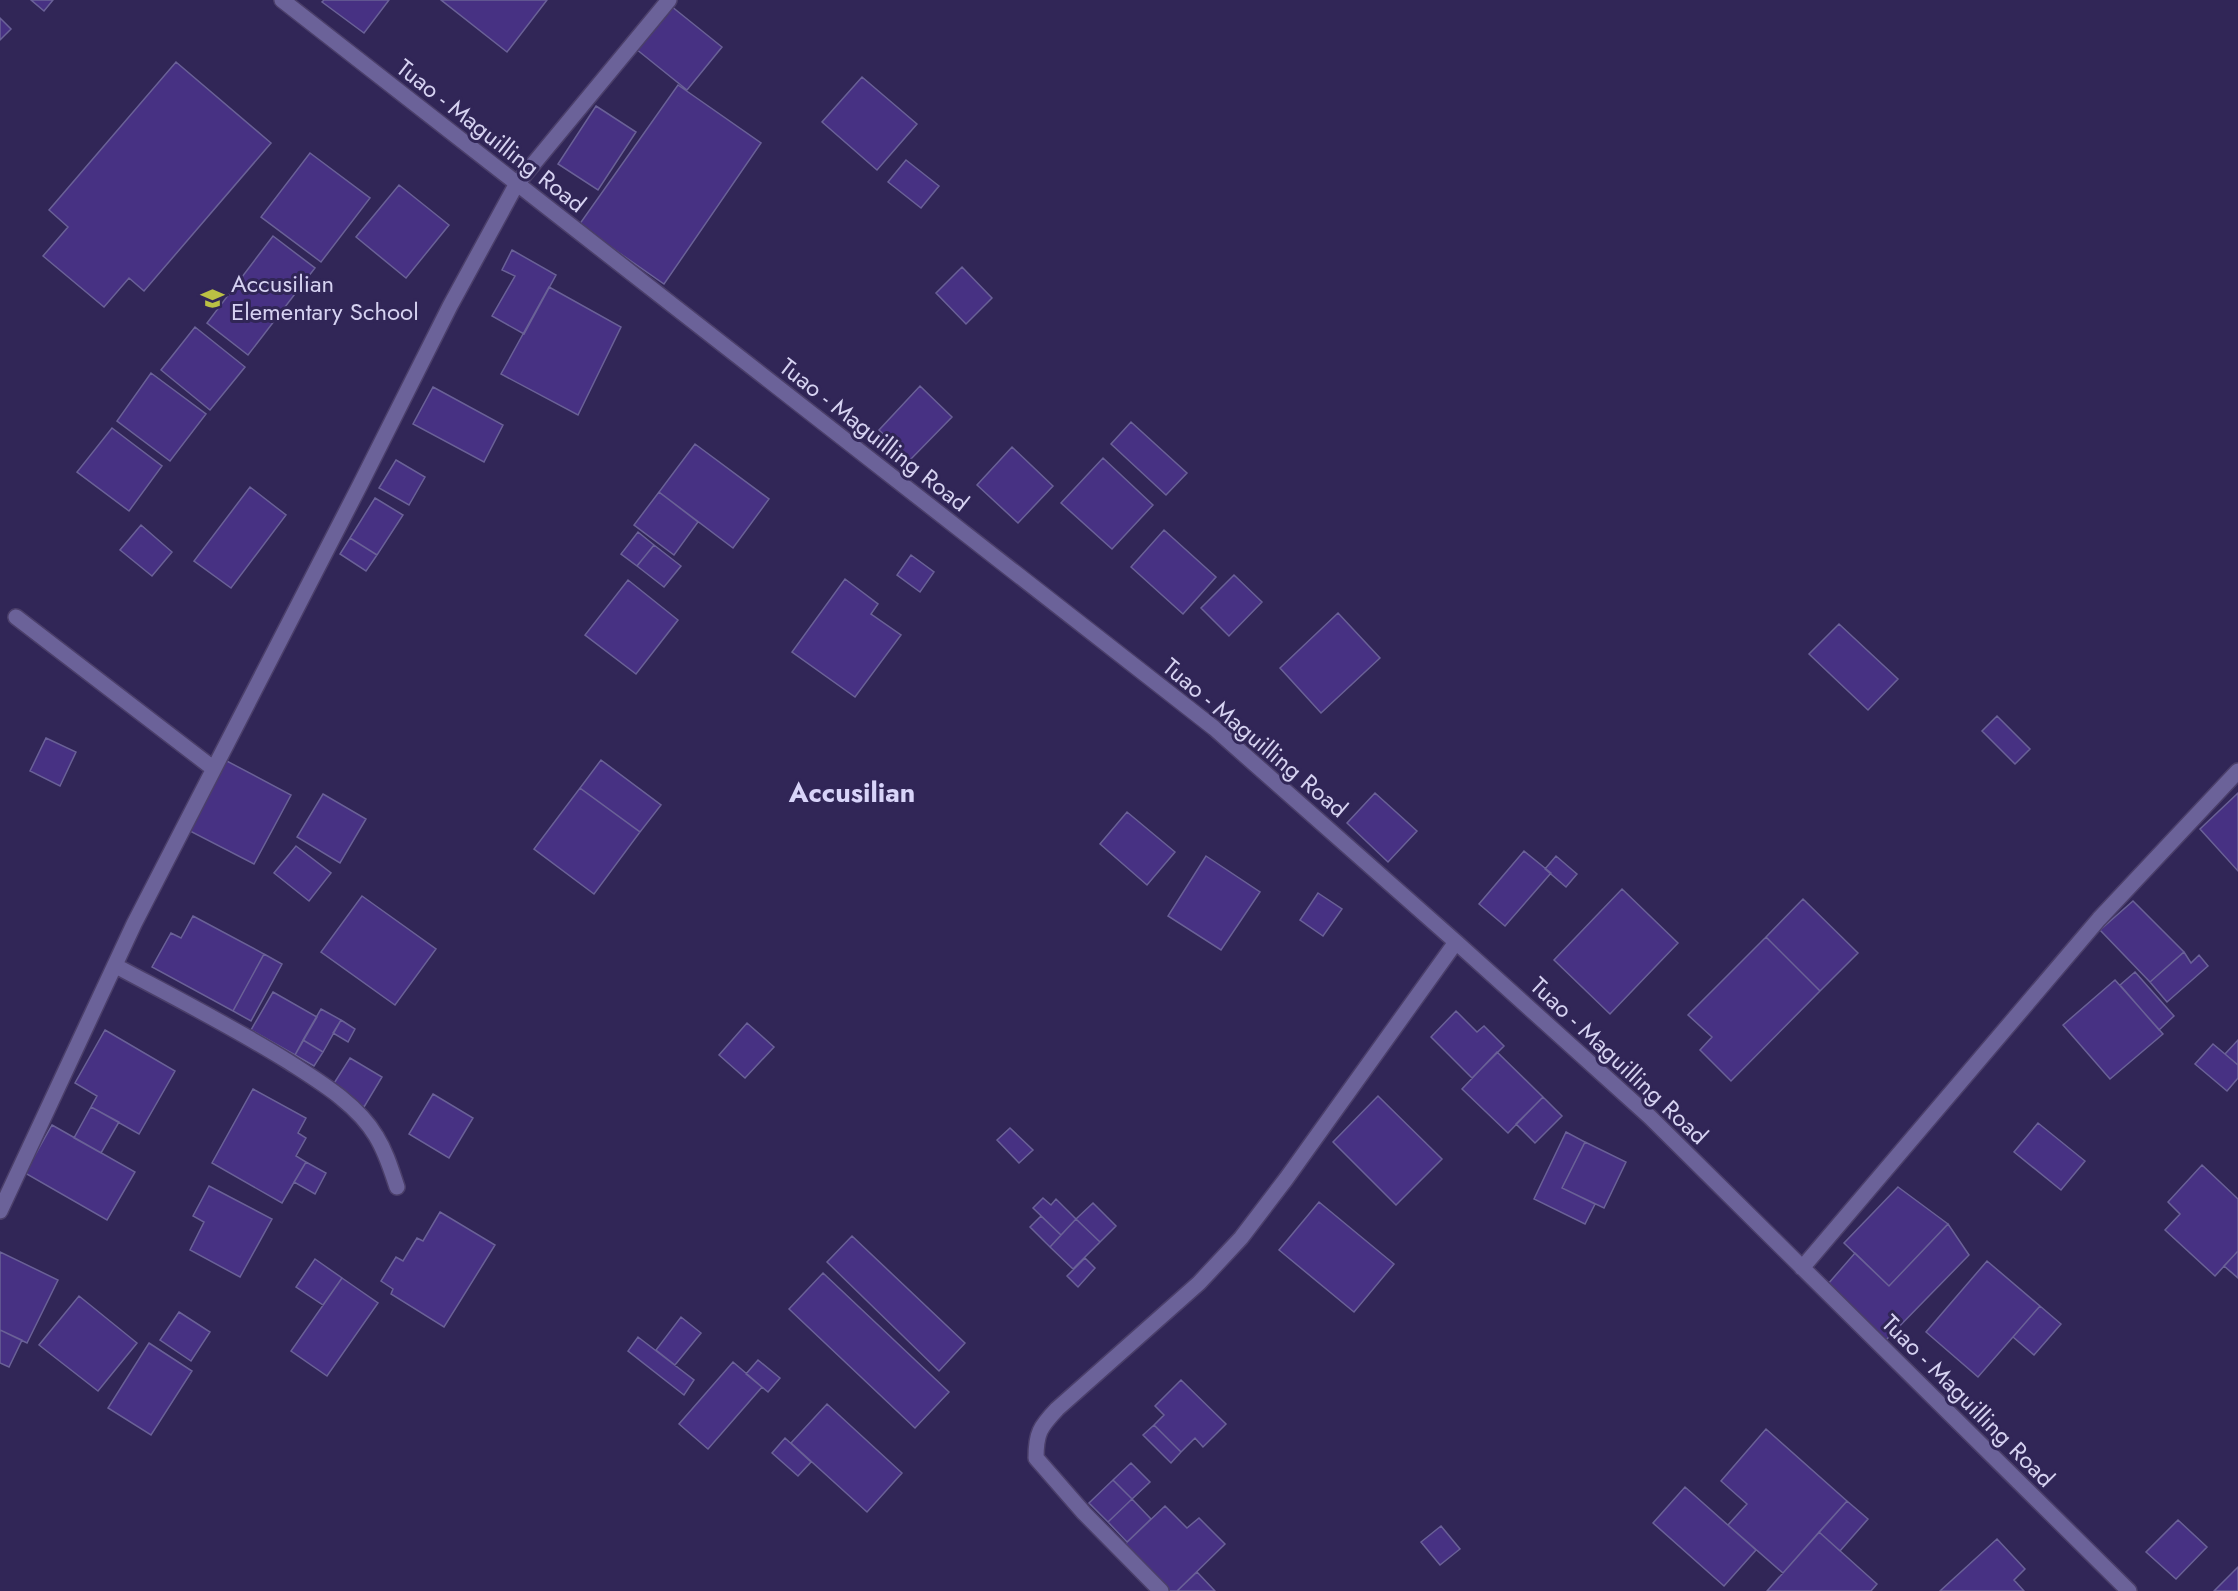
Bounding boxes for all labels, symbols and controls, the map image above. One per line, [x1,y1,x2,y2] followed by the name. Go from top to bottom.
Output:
[389,50,593,221] street label: Tuao - Maguilling Road
[231,266,419,329] place label: Accusilian Elementary School
[200,285,226,311] school or university icon: Accusilian Elementary School
[772,349,976,520] street label: Tuao - Maguilling Road
[1155,650,1355,826] street label: Tuao - Maguilling Road
[788,773,915,812] district label: Accusilian
[1523,969,1716,1153] street label: Tuao - Maguilling Road
[1874,1306,2063,1495] street label: Tuao - Maguilling Road

